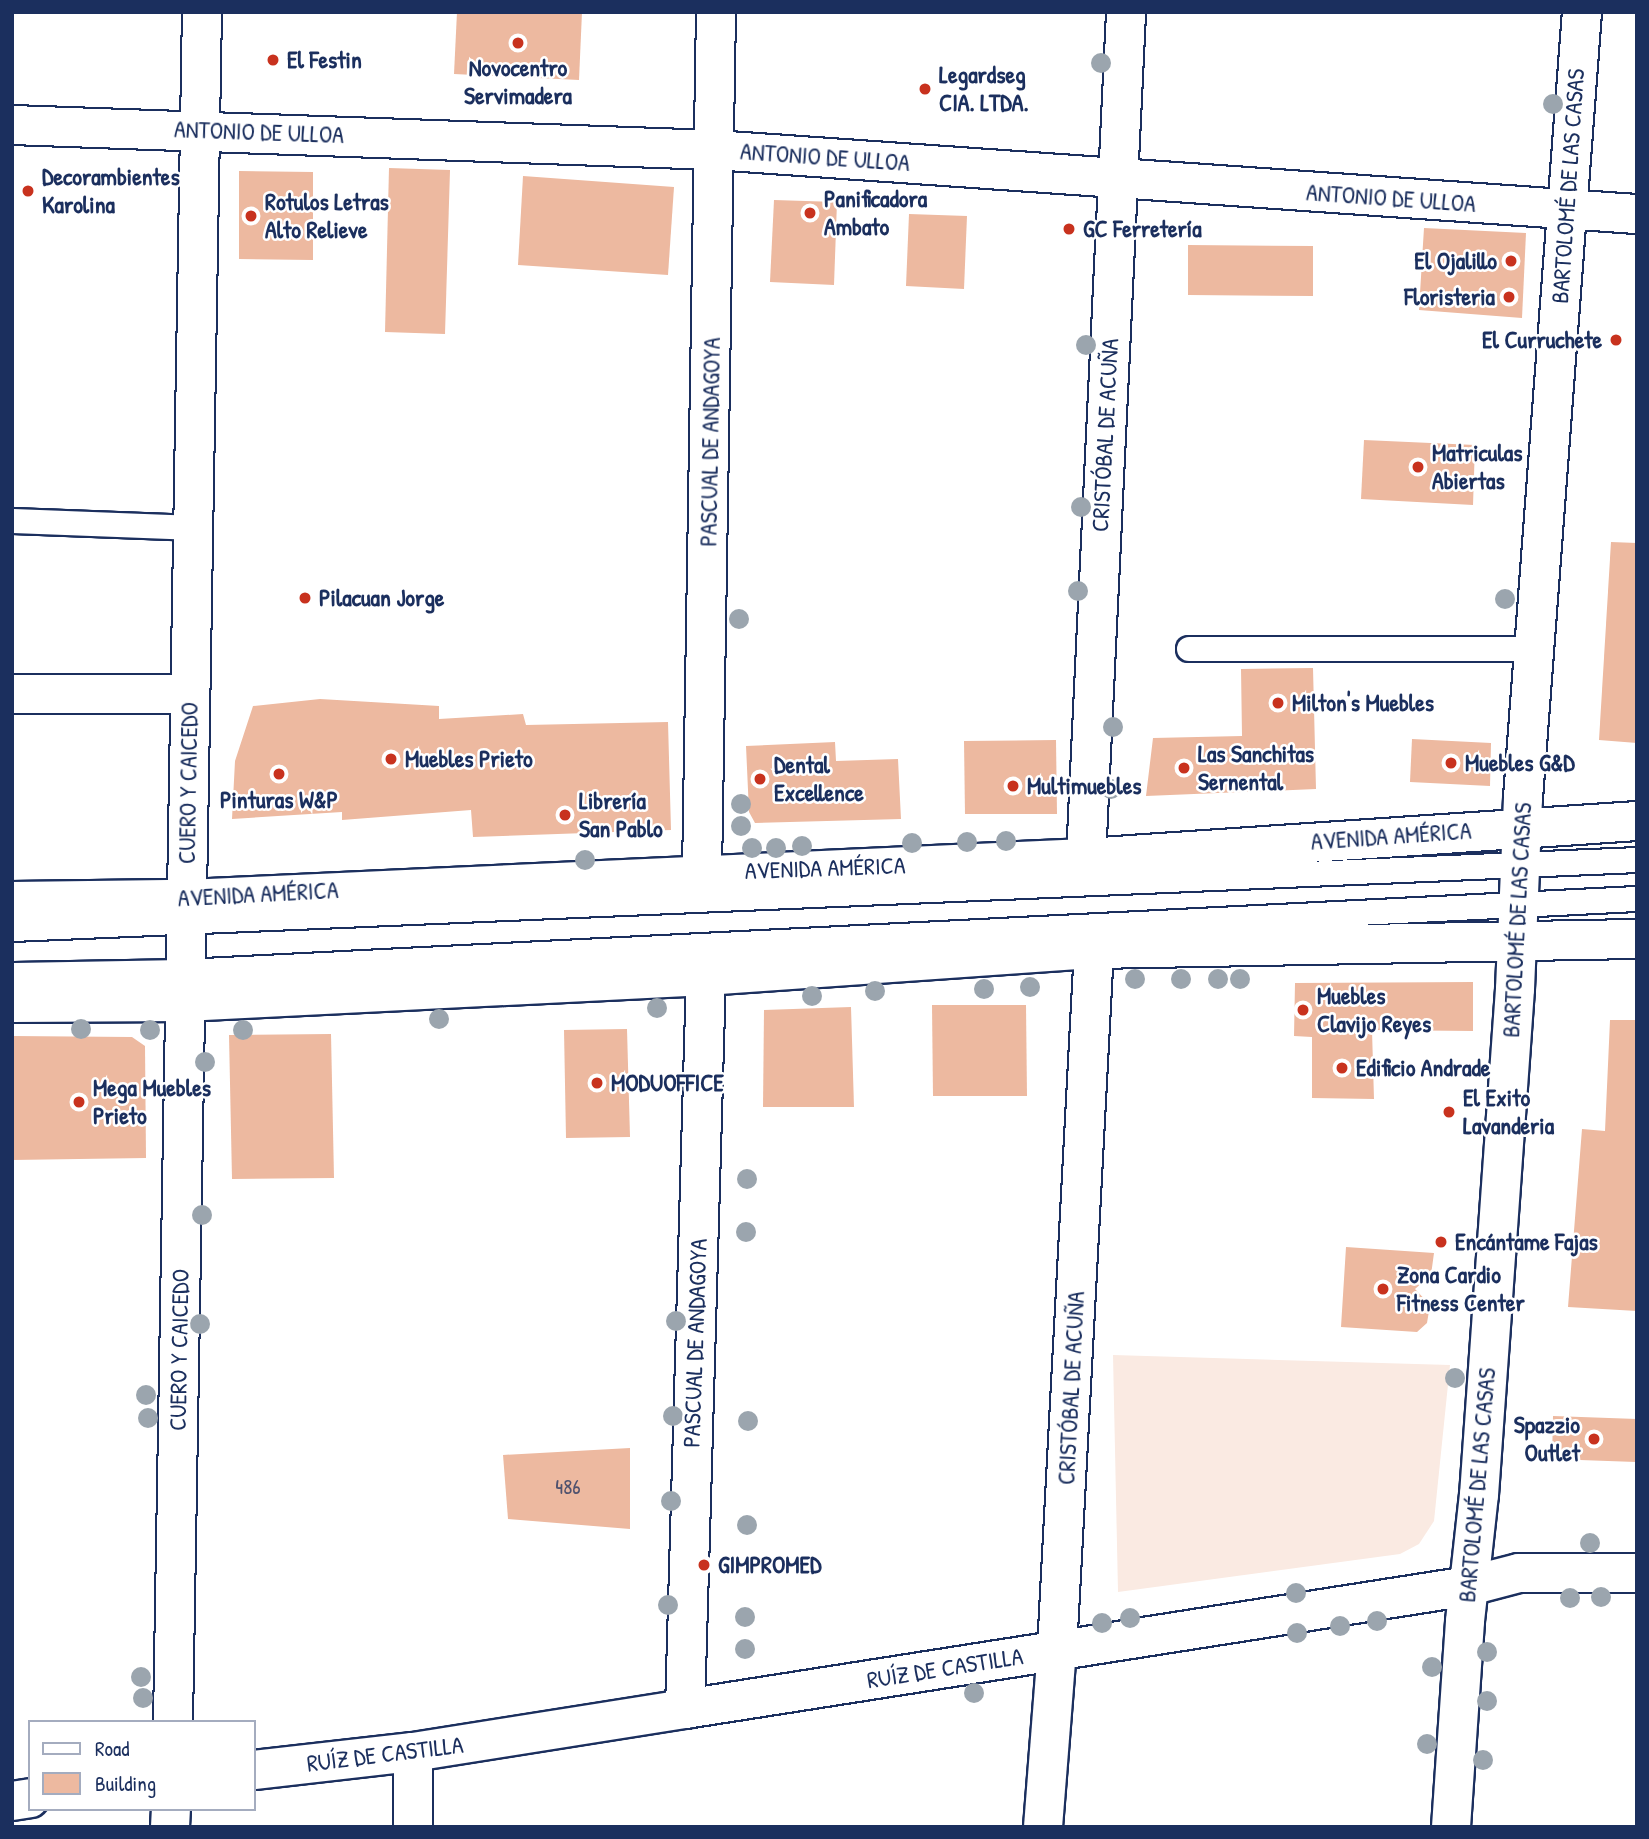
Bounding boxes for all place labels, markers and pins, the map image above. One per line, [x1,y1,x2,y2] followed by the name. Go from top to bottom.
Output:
[510,35,526,51] marker: Novocentro Servimadera
[287,46,362,74] place label: El Festin
[265,52,281,68] marker: El Festin
[464,54,572,110] place label: Novocentro Servimadera
[939,61,1029,117] place label: Legardseg CIA. LTDA.
[917,81,933,97] marker: Legardseg CIA. LTDA.
[42,163,180,219] place label: Decorambientes Karolina
[20,183,36,199] marker: Decorambientes Karolina
[824,185,927,241] place label: Panificadora Ambato
[265,188,389,244] place label: Rotulos Letras Alto Relieve
[802,205,818,221] marker: Panificadora Ambato
[243,208,259,224] marker: Rotulos Letras Alto Relieve
[1083,215,1202,243] place label: GC Ferretería
[1061,221,1077,237] marker: GC Ferretería
[1414,247,1497,275] place label: El Ojalillo
[1503,253,1519,269] marker: El Ojalillo
[1404,283,1495,311] place label: Floristeria
[1501,289,1517,305] marker: Floristeria
[1482,326,1602,354] place label: El Curruchete
[1608,332,1624,348] marker: El Curruchete
[1432,439,1523,495] place label: Matriculas Abiertas
[1410,459,1426,475] marker: Matriculas Abiertas
[319,584,444,612] place label: Pilacuan Jorge
[297,590,313,606] marker: Pilacuan Jorge
[1292,689,1434,717] place label: Milton's Muebles
[1270,695,1286,711] marker: Milton's Muebles
[1198,740,1314,796] place label: Las Sanchitas Sernental
[405,745,533,773] place label: Muebles Prieto
[1465,749,1575,777] place label: Muebles G&D
[383,751,399,767] marker: Muebles Prieto
[774,751,864,807] place label: Dental Excellence
[1443,755,1459,771] marker: Muebles G&D
[1176,760,1192,776] marker: Las Sanchitas Sernental
[271,766,287,782] marker: Pinturas W&P
[752,771,768,787] marker: Dental Excellence
[1027,772,1141,800] place label: Multimuebles
[1005,778,1021,794] marker: Multimuebles
[220,786,338,814] place label: Pinturas W&P
[579,787,663,843] place label: Librería San Pablo
[557,807,573,823] marker: Librería San Pablo
[1317,982,1431,1038] place label: Muebles Clavijo Reyes
[1295,1002,1311,1018] marker: Muebles Clavijo Reyes
[1356,1054,1490,1082] place label: Edificio Andrade
[1334,1060,1350,1076] marker: Edificio Andrade
[611,1069,724,1097] place label: MODUOFFICE
[93,1074,211,1130] place label: Mega Muebles Prieto
[589,1075,605,1091] marker: MODUOFFICE
[1463,1084,1554,1140] place label: El Exito Lavanderia
[71,1094,87,1110] marker: Mega Muebles Prieto
[1441,1104,1457,1120] marker: El Exito Lavanderia
[1455,1228,1598,1256] place label: Encántame Fajas
[1433,1234,1449,1250] marker: Encántame Fajas
[1397,1261,1525,1317] place label: Zona Cardio Fitness Center
[1375,1281,1391,1297] marker: Zona Cardio Fitness Center
[1514,1411,1580,1467] place label: Spazzio Outlet
[1586,1431,1602,1447] marker: Spazzio Outlet
[718,1551,822,1579] place label: GIMPROMED
[696,1557,712,1573] marker: GIMPROMED

